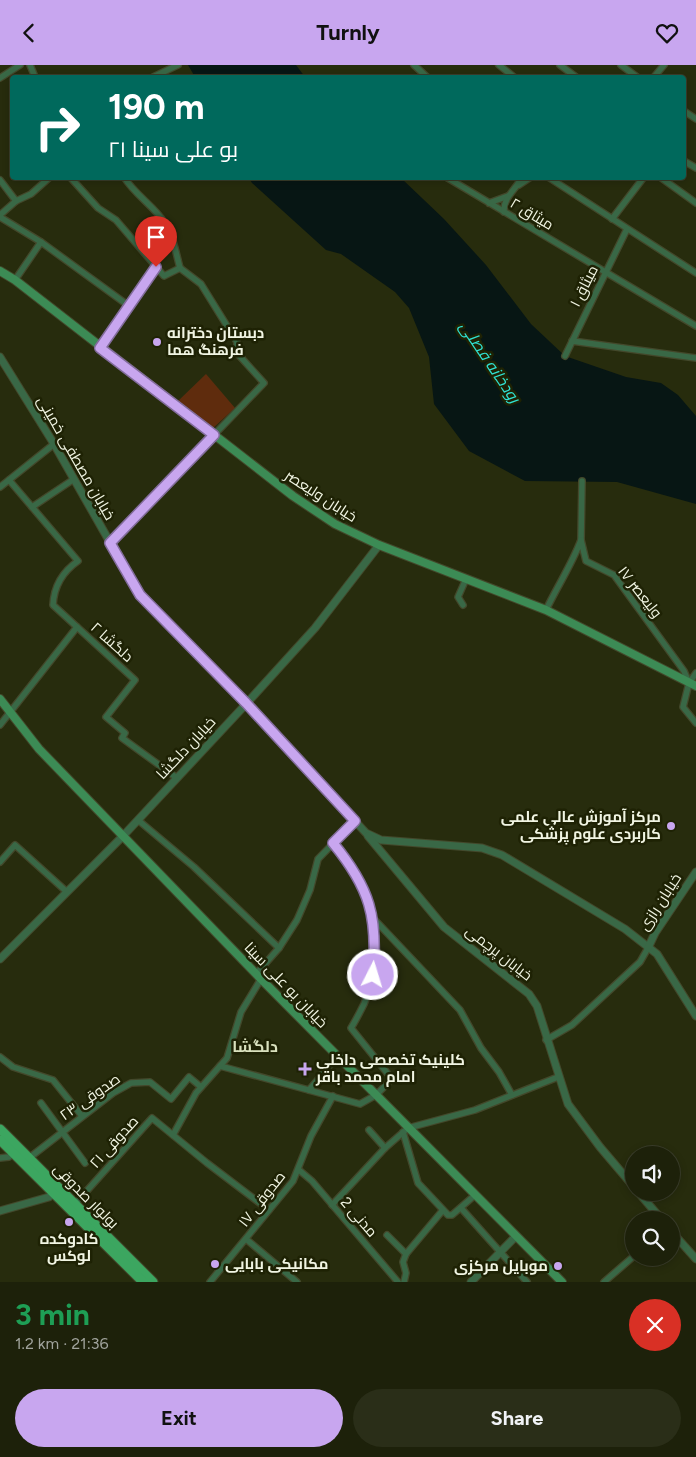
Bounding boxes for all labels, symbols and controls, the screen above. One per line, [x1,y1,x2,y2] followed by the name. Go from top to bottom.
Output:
[15,19,43,47] icon: back
[316,19,380,46] text: Turnly
[653,19,681,47] icon: heart
[108,86,205,128] text: 190 m
[25,95,90,160] icon: right
[108,136,238,163] text: بو علی سینا ۲۱
[507,194,557,235] street label: میثاق ۲
[135,216,177,267] pin
[142,223,170,251] icon: arrive
[566,262,603,310] street label: میثاق ۱
[456,318,525,408] water label: رودخانه فصلی
[167,324,264,359] place label: دبستان دخترانه فرهنگ هما
[151,336,163,348] marker: دبستان دخترانه فرهنگ هما
[32,393,119,524] street label: خیابان مصطفی خمینی
[280,465,360,527] street label: خیابان ولیعصر
[614,563,666,621] street label: ولیعصر ۱۷
[87,618,137,666] street label: دلگشا ۲
[153,713,220,784] street label: خیابان دلگشا
[501,808,661,845] place label: مرکز آموزش عالی علمی کاربردی علوم پزشکی
[665,820,677,832] marker: مرکز آموزش عالی علمی کاربردی علوم پزشکی
[635,870,686,935] street label: خیابان رازی
[462,921,536,985] street label: خیابان پرچمی
[240,939,331,1032] street label: خیابان بو علی سینا
[346,948,398,1000] position arrow
[232,1037,278,1056] district label: دلگشا
[315,1051,465,1087] place label: کلینیک تخصصی داخلی امام محمد باقر
[298,1062,312,1076] marker: کلینیک تخصصی داخلی امام محمد باقر
[56,1070,124,1125] street label: صدوقی ۲۳
[86,1112,143,1173] street label: صدوقی ۲۱
[625,1146,680,1266] map controls
[625,1146,680,1201] button: sound
[49,1160,122,1233] street label: بولوار صدوقی
[235,1168,290,1231] street label: صدوقی ۱۷
[336,1193,381,1241] street label: مدنی 2
[625,1211,680,1266] button: search
[63,1216,75,1228] marker: کادوکده لوکس
[40,1230,98,1265] place label: کادوکده لوکس
[225,1255,328,1273] place label: مکانیکی بابایی
[454,1257,548,1275] place label: موبایل مرکزی
[209,1258,221,1270] marker: مکانیکی بابایی
[552,1260,564,1272] marker: موبایل مرکزی
[15,1296,90,1333] text: 3 min
[629,1299,681,1351] button: close
[15,1334,109,1353] text: 1.2 km · 21:36
[15,1389,343,1447] button: Exit
[353,1389,681,1447] button: Share

